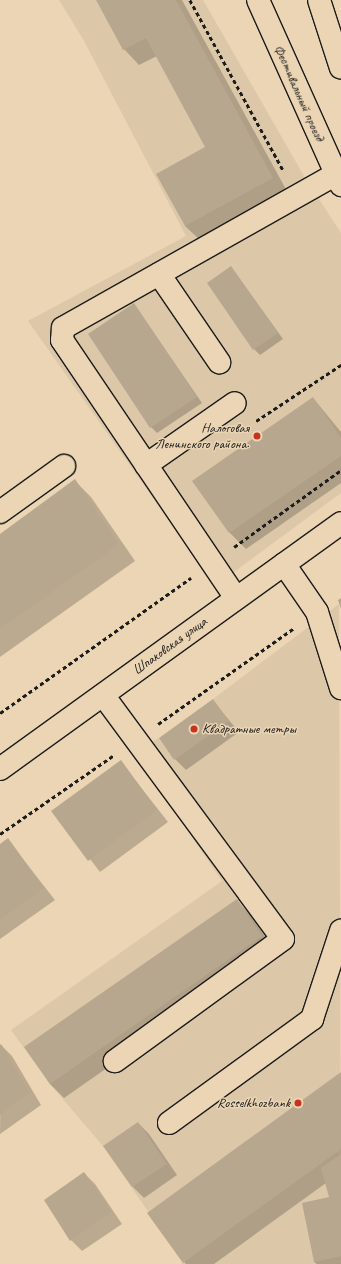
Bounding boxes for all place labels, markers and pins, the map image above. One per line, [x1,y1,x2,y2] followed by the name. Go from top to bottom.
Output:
[155,420,249,452] place label: Налоговая Ленинского района.
[252,431,262,441] marker: Налоговая Ленинского района.
[202,721,296,737] place label: Квадратные метры
[189,724,199,734] marker: Квадратные метры
[217,1095,290,1111] place label: Rosselkhozbank
[293,1098,303,1108] marker: Rosselkhozbank

